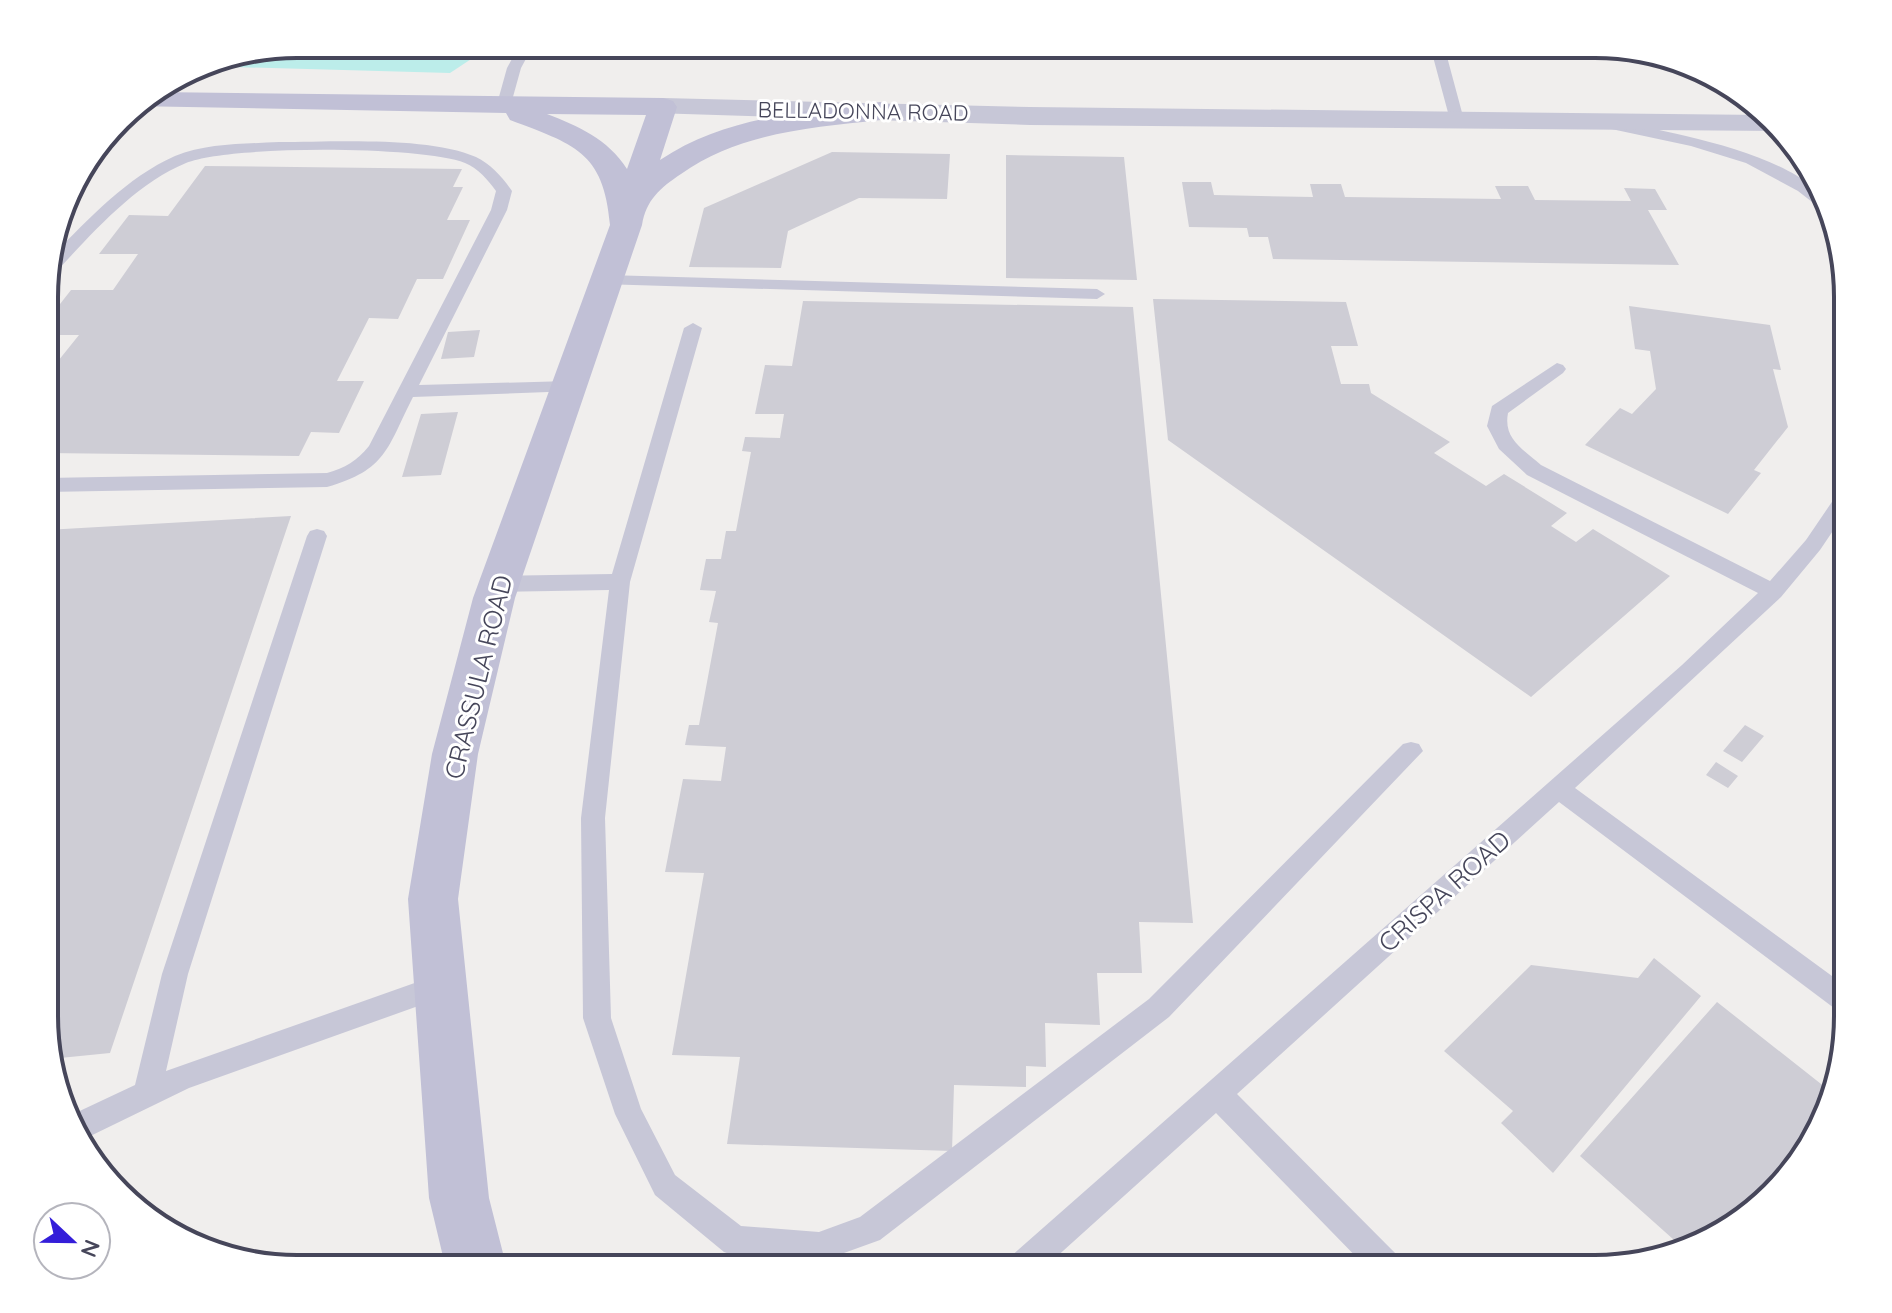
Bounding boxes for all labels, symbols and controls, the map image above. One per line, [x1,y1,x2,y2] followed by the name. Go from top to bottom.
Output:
[757,95,969,127] street label: BELLADONNA ROAD
[437,572,519,782] street label: CRASSULA ROAD
[1371,823,1517,959] street label: CRISPA ROAD
[32,1201,112,1281] north arrow
[75,1236,107,1261] text: N

